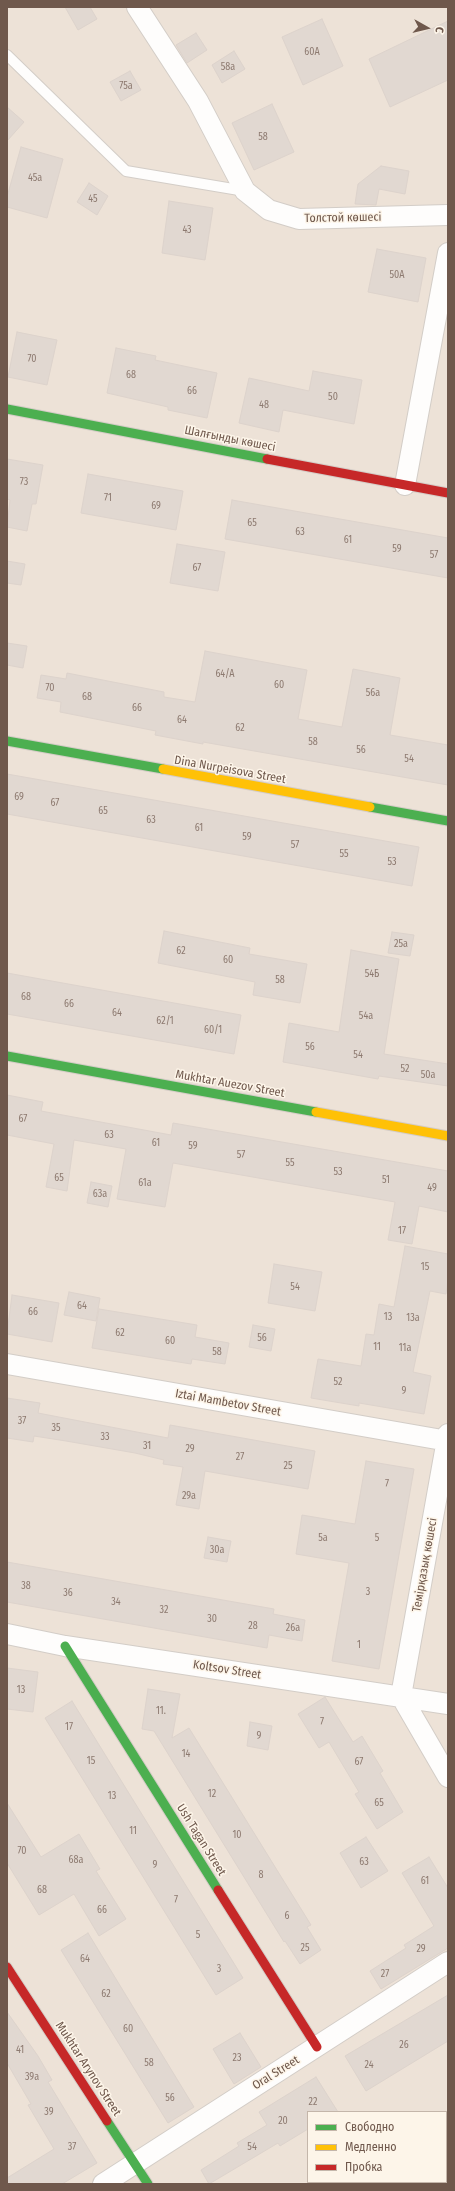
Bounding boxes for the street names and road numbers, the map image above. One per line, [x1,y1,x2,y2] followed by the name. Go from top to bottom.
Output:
[304,210,382,226] street label: Толстой көшесі
[183,423,277,455] street label: Шалғынды көшесі
[173,753,287,787] street label: Dina Nurpeisova Street
[174,1067,286,1101] street label: Mukhtar Auezov Street
[174,1387,282,1419] street label: Iztai Mambetov Street
[410,1517,440,1613] street label: Темірқазық көшесі
[192,1658,262,1682] street label: Koltsov Street
[173,1801,229,1879] street label: Ush Tagan Street
[52,2019,124,2119] street label: Mukhtar Arynov Street
[250,2053,302,2093] street label: Oral Street

